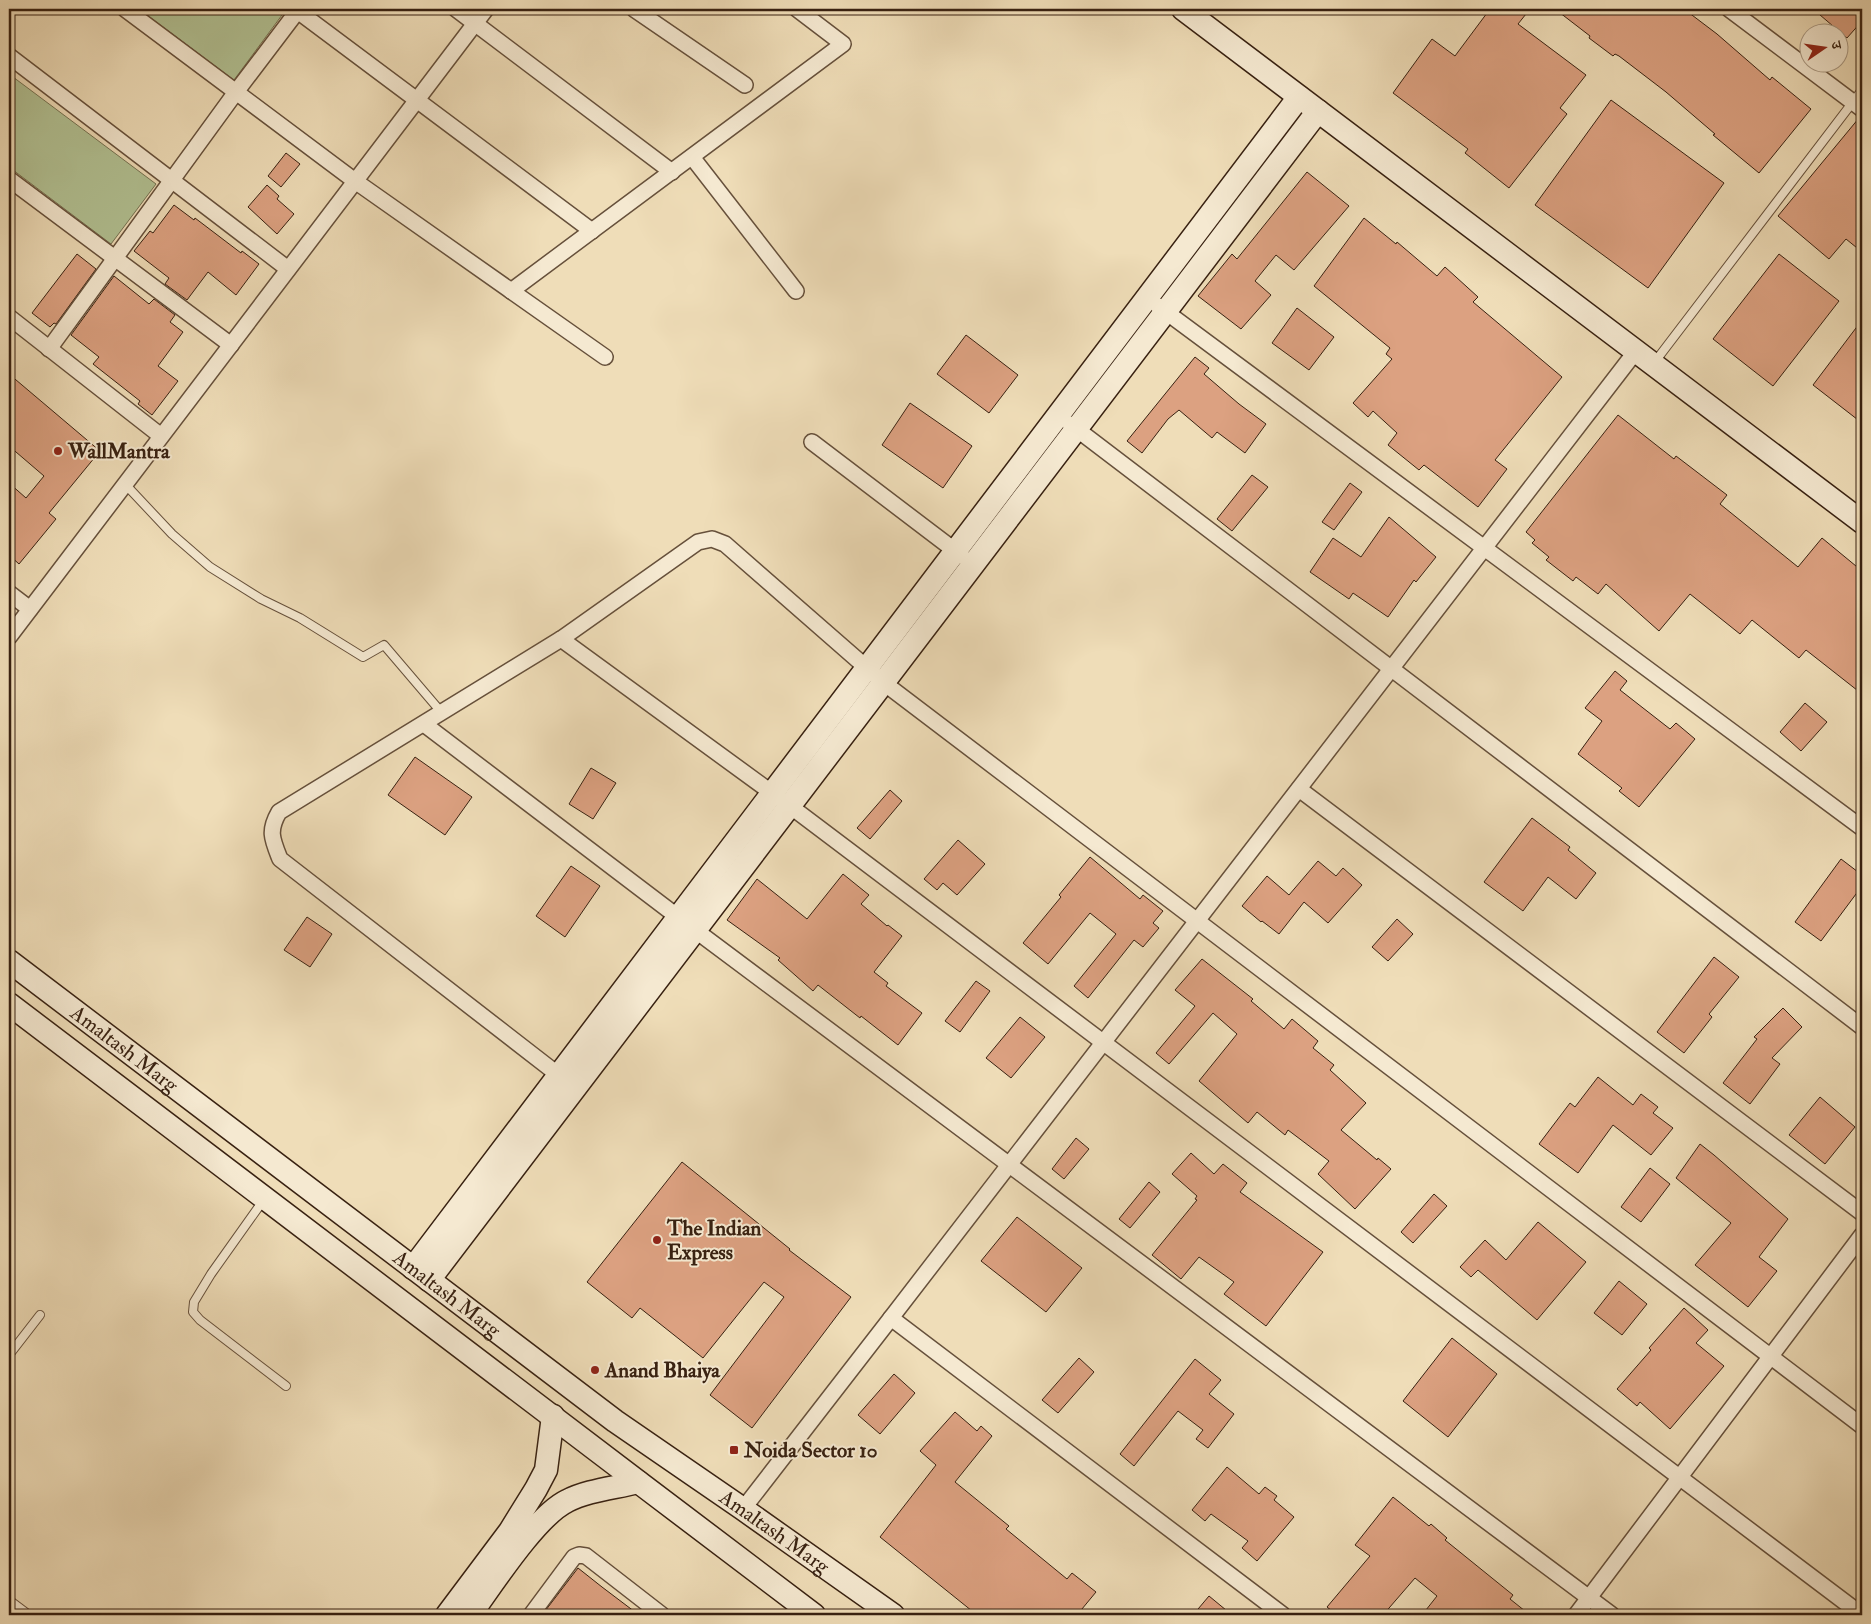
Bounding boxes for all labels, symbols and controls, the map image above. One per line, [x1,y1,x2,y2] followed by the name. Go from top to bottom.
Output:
[1798,22,1848,72] north arrow
[1827,39,1845,51] text: उ
[67,438,171,465] place label: WallMantra
[52,445,64,457] marker: WallMantra
[64,999,184,1099] street label: Amaltash Marg
[666,1215,762,1266] place label: The Indian Express
[651,1234,663,1246] marker: The Indian Express
[387,1244,507,1344] street label: Amaltash Marg
[604,1357,721,1384] place label: Anand Bhaiya
[589,1364,601,1376] marker: Anand Bhaiya
[743,1437,878,1464] place label: Noida Sector 10
[728,1444,740,1456] marker: Noida Sector 10
[713,1483,835,1580] street label: Amaltash Marg

